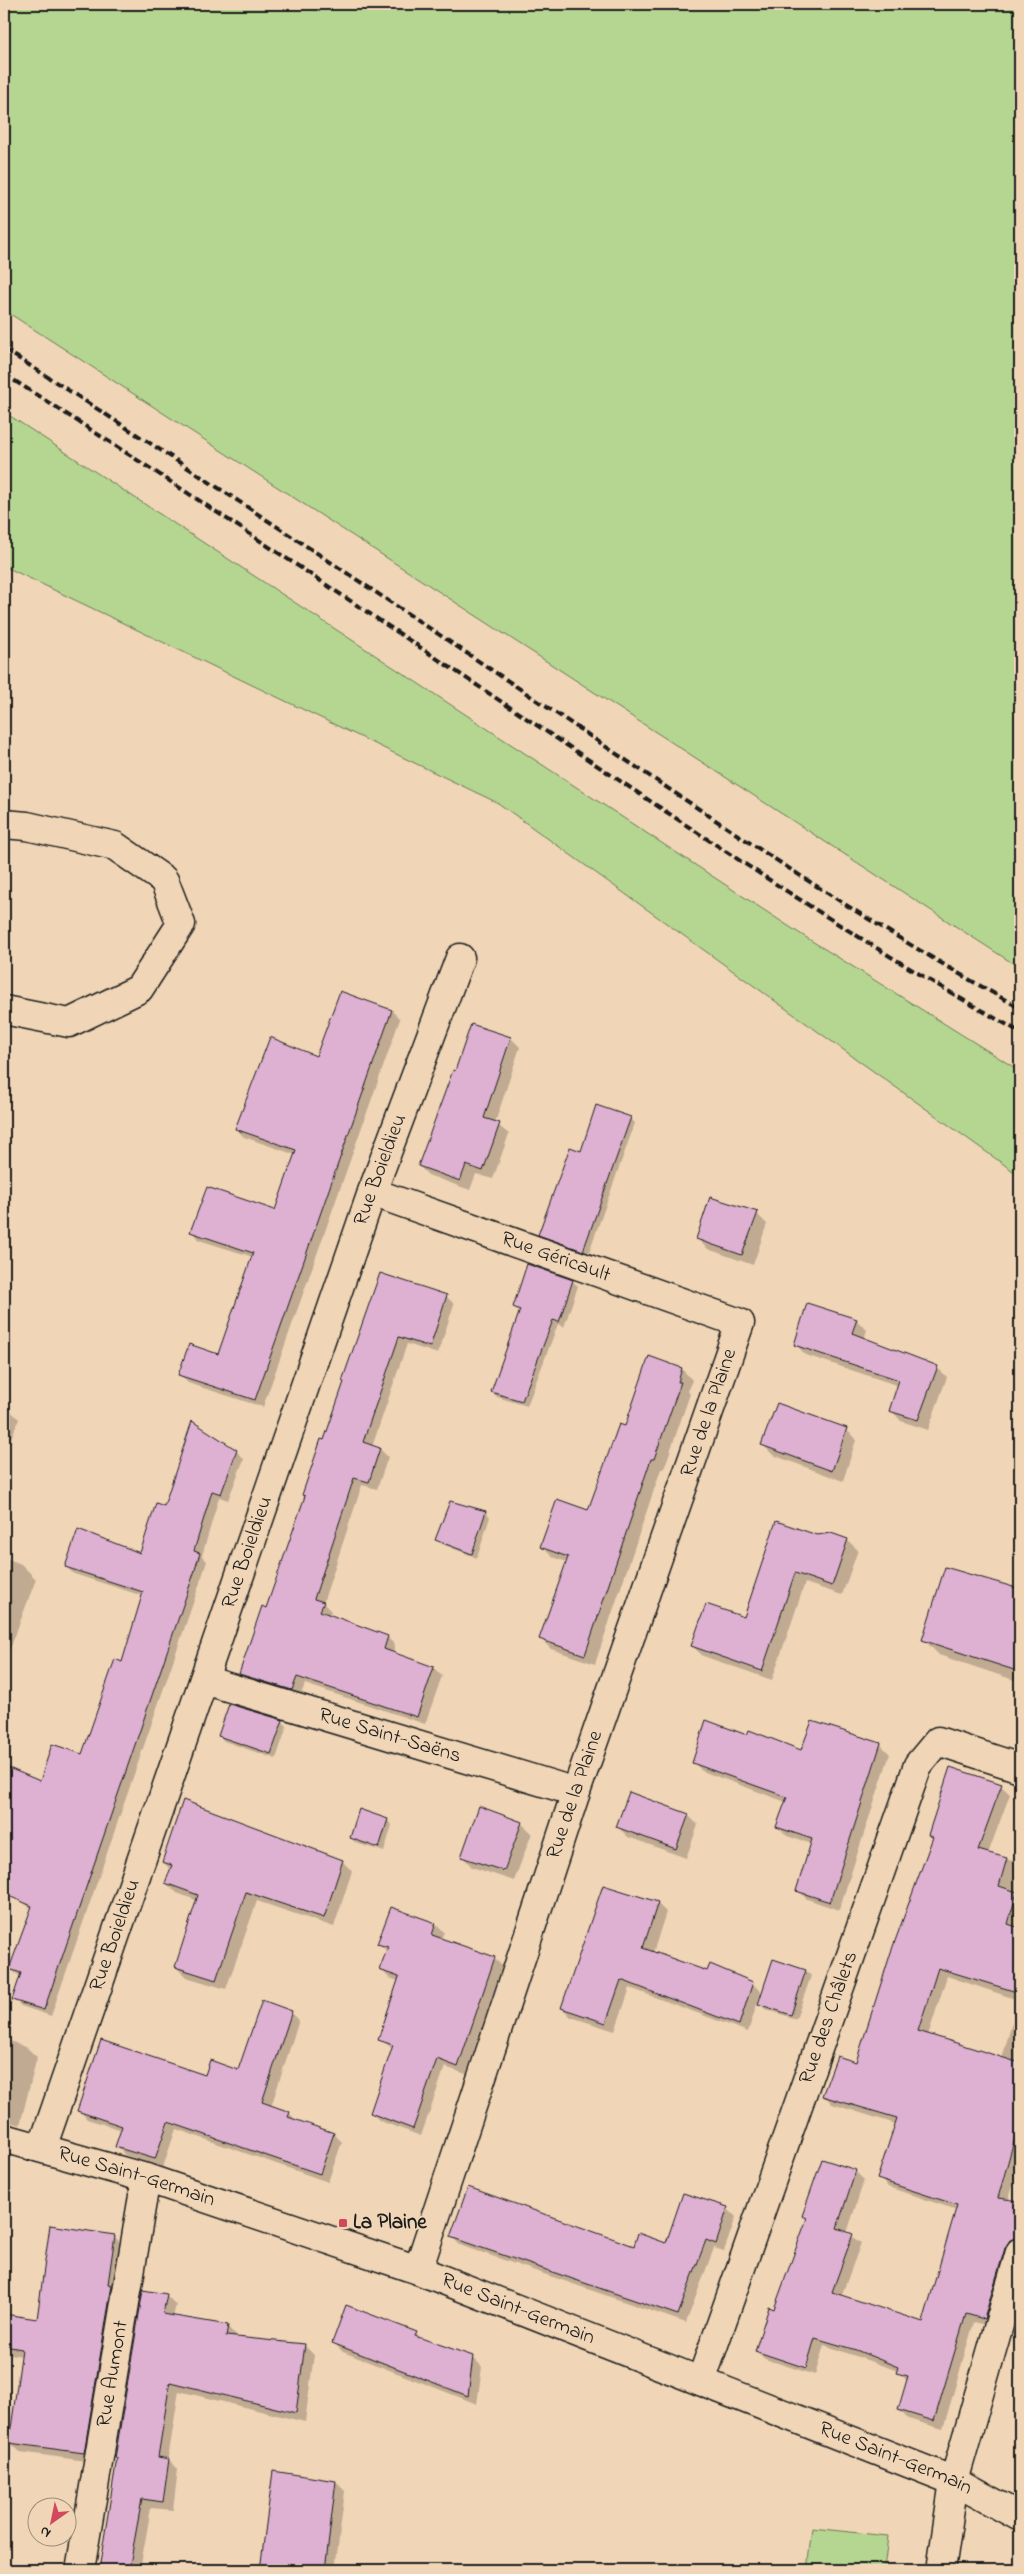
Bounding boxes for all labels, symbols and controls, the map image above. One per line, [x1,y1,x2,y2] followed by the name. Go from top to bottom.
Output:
[346,1110,415,1230] street label: Rue Boieldieu
[497,1224,615,1291] street label: Rue Géricault
[673,1344,745,1481] street label: Rue de la Plaine
[214,1492,281,1613] street label: Rue Boieldieu
[315,1700,465,1772] street label: Rue Saint-Saëns
[539,1726,611,1863] street label: Rue de la Plaine
[82,1875,149,1996] street label: Rue Boieldieu
[792,1947,866,2088] street label: Rue des Châlets
[54,2139,219,2215] street label: Rue Saint-Germain
[353,2208,427,2238] place label: La Plaine
[337,2217,349,2229] marker: La Plaine
[437,2265,599,2353] street label: Rue Saint-Germain
[89,2318,137,2429] street label: Rue Aumont
[814,2414,978,2503] street label: Rue Saint-Germain
[28,2496,78,2546] north arrow
[36,2520,55,2543] text: N

